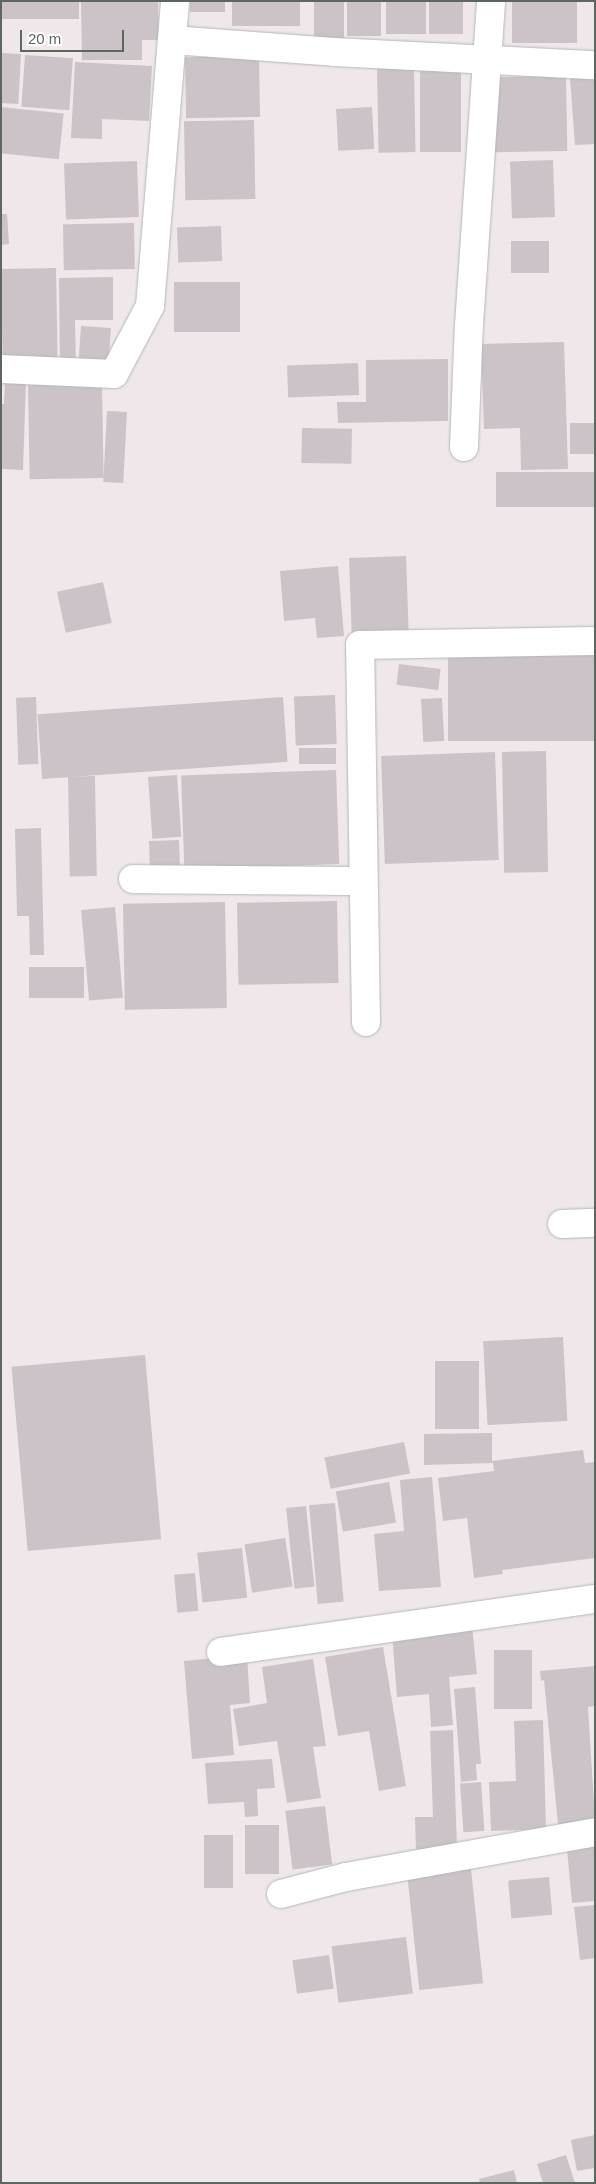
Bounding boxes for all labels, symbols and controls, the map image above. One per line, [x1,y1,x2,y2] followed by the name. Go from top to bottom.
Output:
[22,20,126,52] scale bar
[28,30,61,47] text: 20 m

